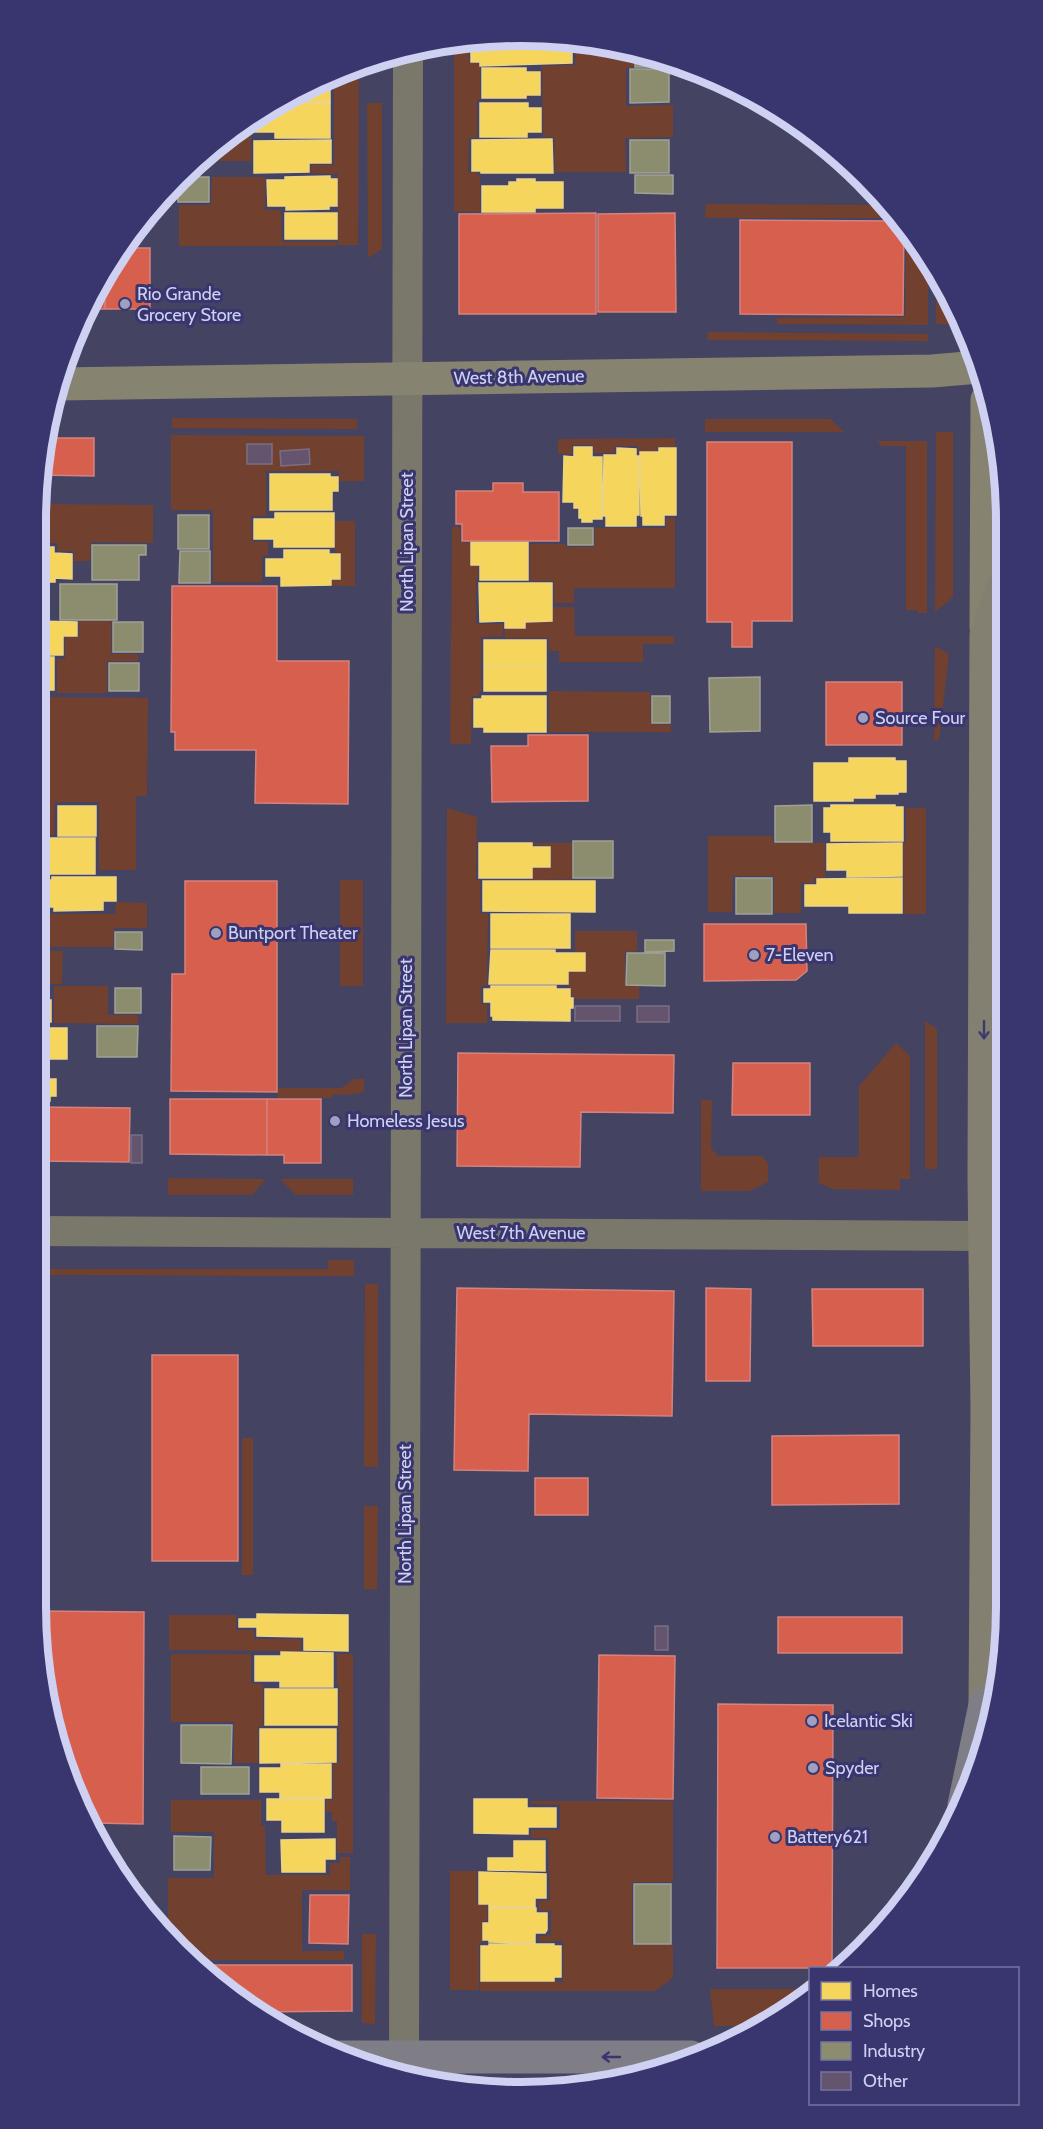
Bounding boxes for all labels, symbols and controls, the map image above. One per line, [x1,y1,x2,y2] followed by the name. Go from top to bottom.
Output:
[137,283,241,326] place label: Rio Grande Grocery Store
[118,297,132,311] marker: Rio Grande Grocery Store
[453,365,585,389] street label: West 8th Avenue
[396,472,418,612] street label: North Lipan Street
[875,707,966,729] place label: Source Four
[856,711,870,725] marker: Source Four
[228,922,358,944] place label: Buntport Theater
[209,926,223,940] marker: Buntport Theater
[766,944,834,966] place label: 7-Eleven
[747,948,761,962] marker: 7-Eleven
[395,958,417,1098] street label: North Lipan Street
[978,1019,990,1039] one-way arrow
[347,1110,465,1132] place label: Homeless Jesus
[328,1114,342,1128] marker: Homeless Jesus
[456,1222,586,1244] street label: West 7th Avenue
[394,1444,416,1584] street label: North Lipan Street
[824,1710,913,1732] place label: Icelantic Ski
[805,1714,819,1728] marker: Icelantic Ski
[825,1757,879,1779] place label: Spyder
[806,1761,820,1775] marker: Spyder
[787,1826,868,1848] place label: Battery621
[768,1830,782,1844] marker: Battery621
[809,1967,1019,2105] legend
[863,1980,918,2002] text: Homes
[863,2010,911,2032] text: Shops
[863,2040,925,2062] text: Industry
[602,2051,622,2063] one-way arrow
[863,2070,908,2092] text: Other

